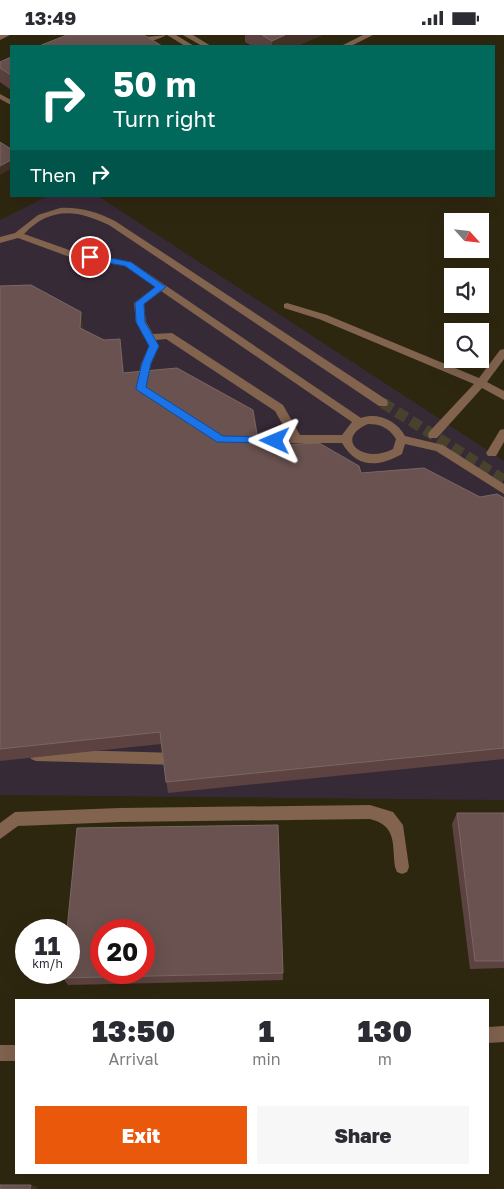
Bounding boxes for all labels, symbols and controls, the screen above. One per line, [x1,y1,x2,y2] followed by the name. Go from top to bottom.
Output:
[25,6,76,29] text: 13:49
[113,63,196,105] text: 50 m
[30,65,95,130] icon: right
[113,105,216,132] text: Turn right
[86,160,114,188] icon: right
[30,163,76,186] text: Then
[444,213,489,257] north arrow
[444,213,489,368] map controls
[69,236,111,278] pin
[76,243,104,271] icon: arrive
[444,268,489,313] button: sound
[444,323,489,368] button: search
[248,414,300,466] position arrow
[90,919,155,984] speed limit sign: 20
[35,930,60,961] text: 11
[32,956,63,971] text: km/h
[92,1013,175,1049] text: 13:50
[258,1013,274,1049] text: 1
[358,1013,412,1049] text: 130
[109,1049,159,1069] text: Arrival
[252,1049,281,1069] text: min
[378,1049,392,1069] text: m
[35,1106,247,1164] button: Exit
[257,1106,469,1164] button: Share

